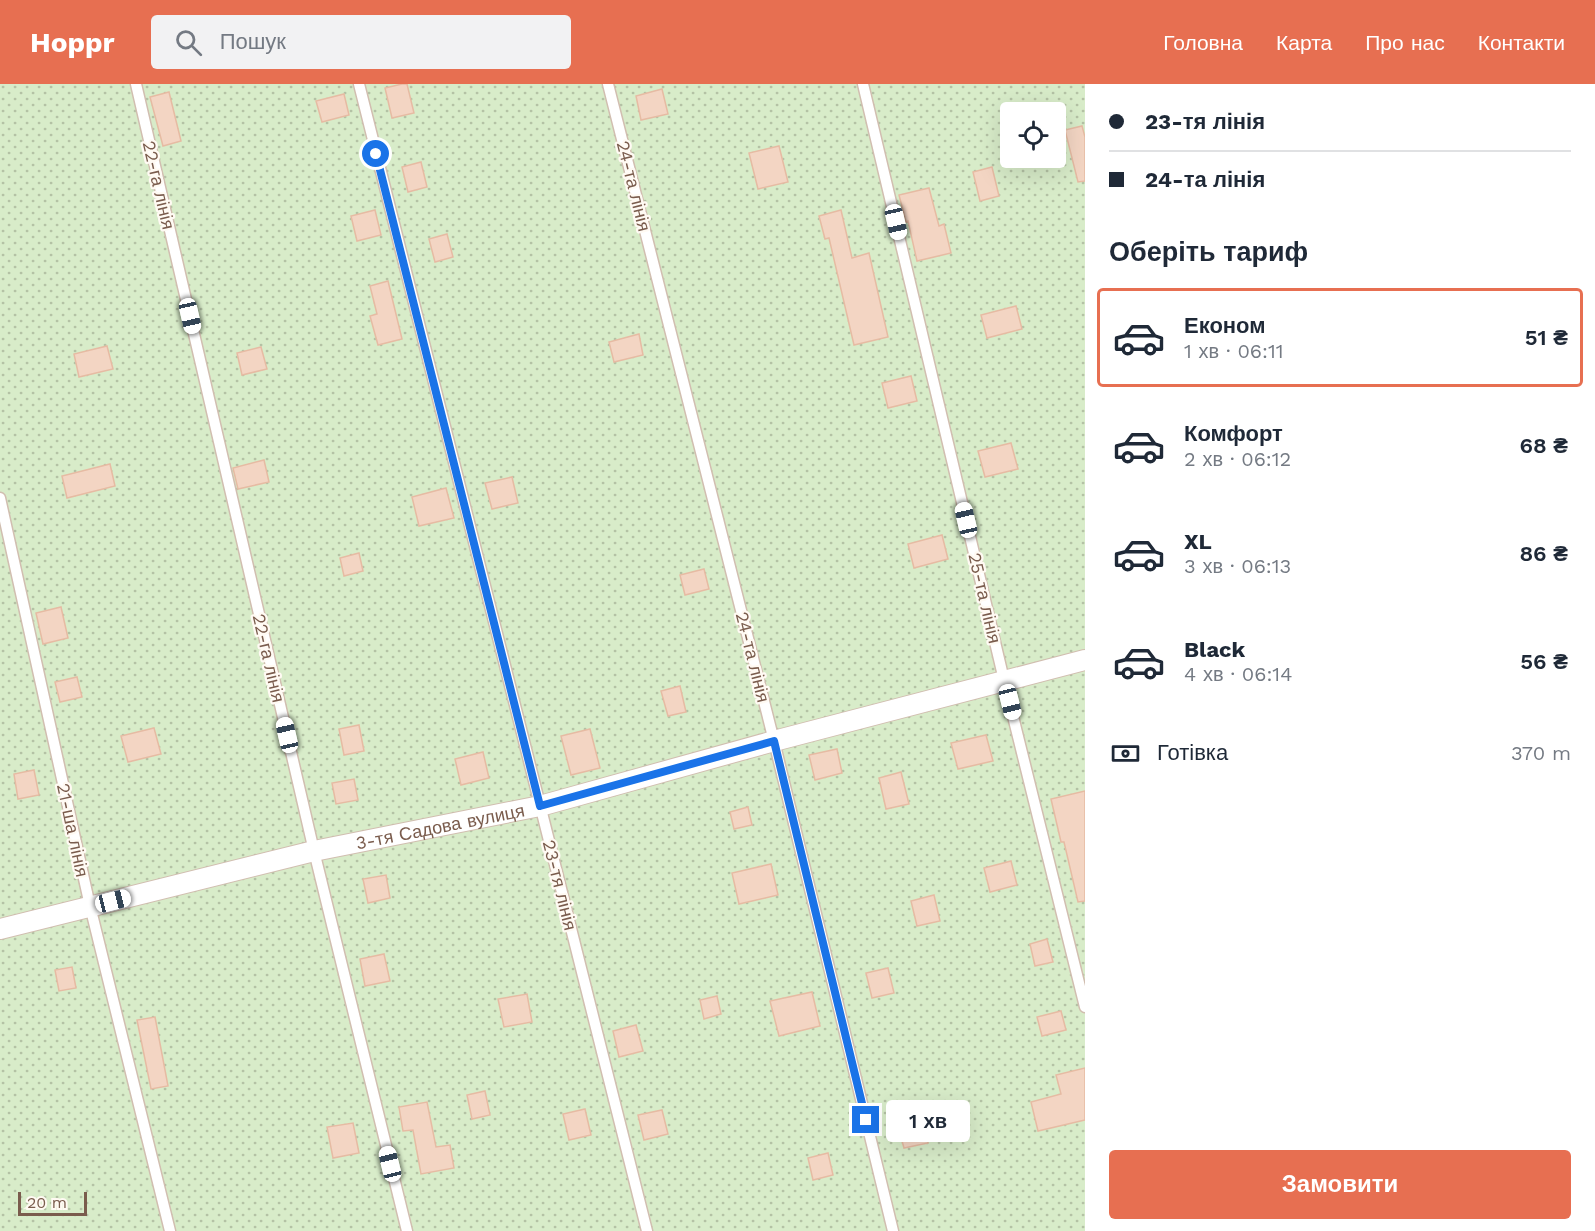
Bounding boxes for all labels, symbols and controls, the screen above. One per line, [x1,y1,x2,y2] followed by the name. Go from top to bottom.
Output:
[151,15,571,69] search box
[30,26,115,59] text: Hoppr
[172,26,205,59] icon: search
[220,29,286,54] text: Пошук
[1163,30,1243,55] text: Головна
[1276,30,1332,55] text: Карта
[1365,30,1445,55] text: Про нас
[1478,30,1565,55] text: Контакти
[1000,102,1066,168] map controls
[1000,102,1066,168] button: locate
[1145,109,1265,134] text: 23-тя лінія
[139,139,179,231] street label: 22-га лінія
[613,139,655,233] street label: 24-та лінія
[362,140,389,167] route start
[1145,167,1265,192] text: 24-та лінія
[883,202,909,242] car
[1109,236,1308,268] text: Оберіть тариф
[177,296,203,336] car
[1112,311,1166,365] icon: car
[1184,313,1266,338] text: Економ
[1525,325,1568,350] text: 51 ₴
[1184,339,1284,363] text: 1 хв · 06:11
[1112,419,1166,473] icon: car
[1184,421,1283,446] text: Комфорт
[1519,433,1568,458] text: 68 ₴
[1184,447,1291,471] text: 2 хв · 06:12
[953,500,979,540] car
[1112,527,1166,581] icon: car
[1184,529,1212,554] text: XL
[1519,541,1568,566] text: 86 ₴
[964,551,1006,645] street label: 25-та лінія
[1184,554,1291,578] text: 3 хв · 06:13
[732,610,774,704] street label: 24-та лінія
[249,612,289,704] street label: 22-га лінія
[1112,635,1166,689] icon: car
[1184,637,1245,662] text: Black
[1520,649,1568,674] text: 56 ₴
[1184,662,1292,686] text: 4 хв · 06:14
[997,682,1023,722] car
[274,715,300,755] car
[1109,737,1142,770] icon: cash
[1157,740,1228,765] text: Готівка
[1511,741,1571,765] text: 370 m
[53,781,93,879] street label: 21-ша лінія
[354,799,526,853] street label: 3-тя Садова вулиця
[539,838,581,932] street label: 23-тя лінія
[93,888,133,914] car
[887,1099,971,1141] callout: 1 хв
[852,1106,879,1133] route end
[909,1109,947,1133] text: 1 хв
[377,1144,403,1184] car
[1109,1150,1571,1219] button: Замовити
[18,1189,87,1216] scale bar
[27,1193,67,1212] text: 20 m

